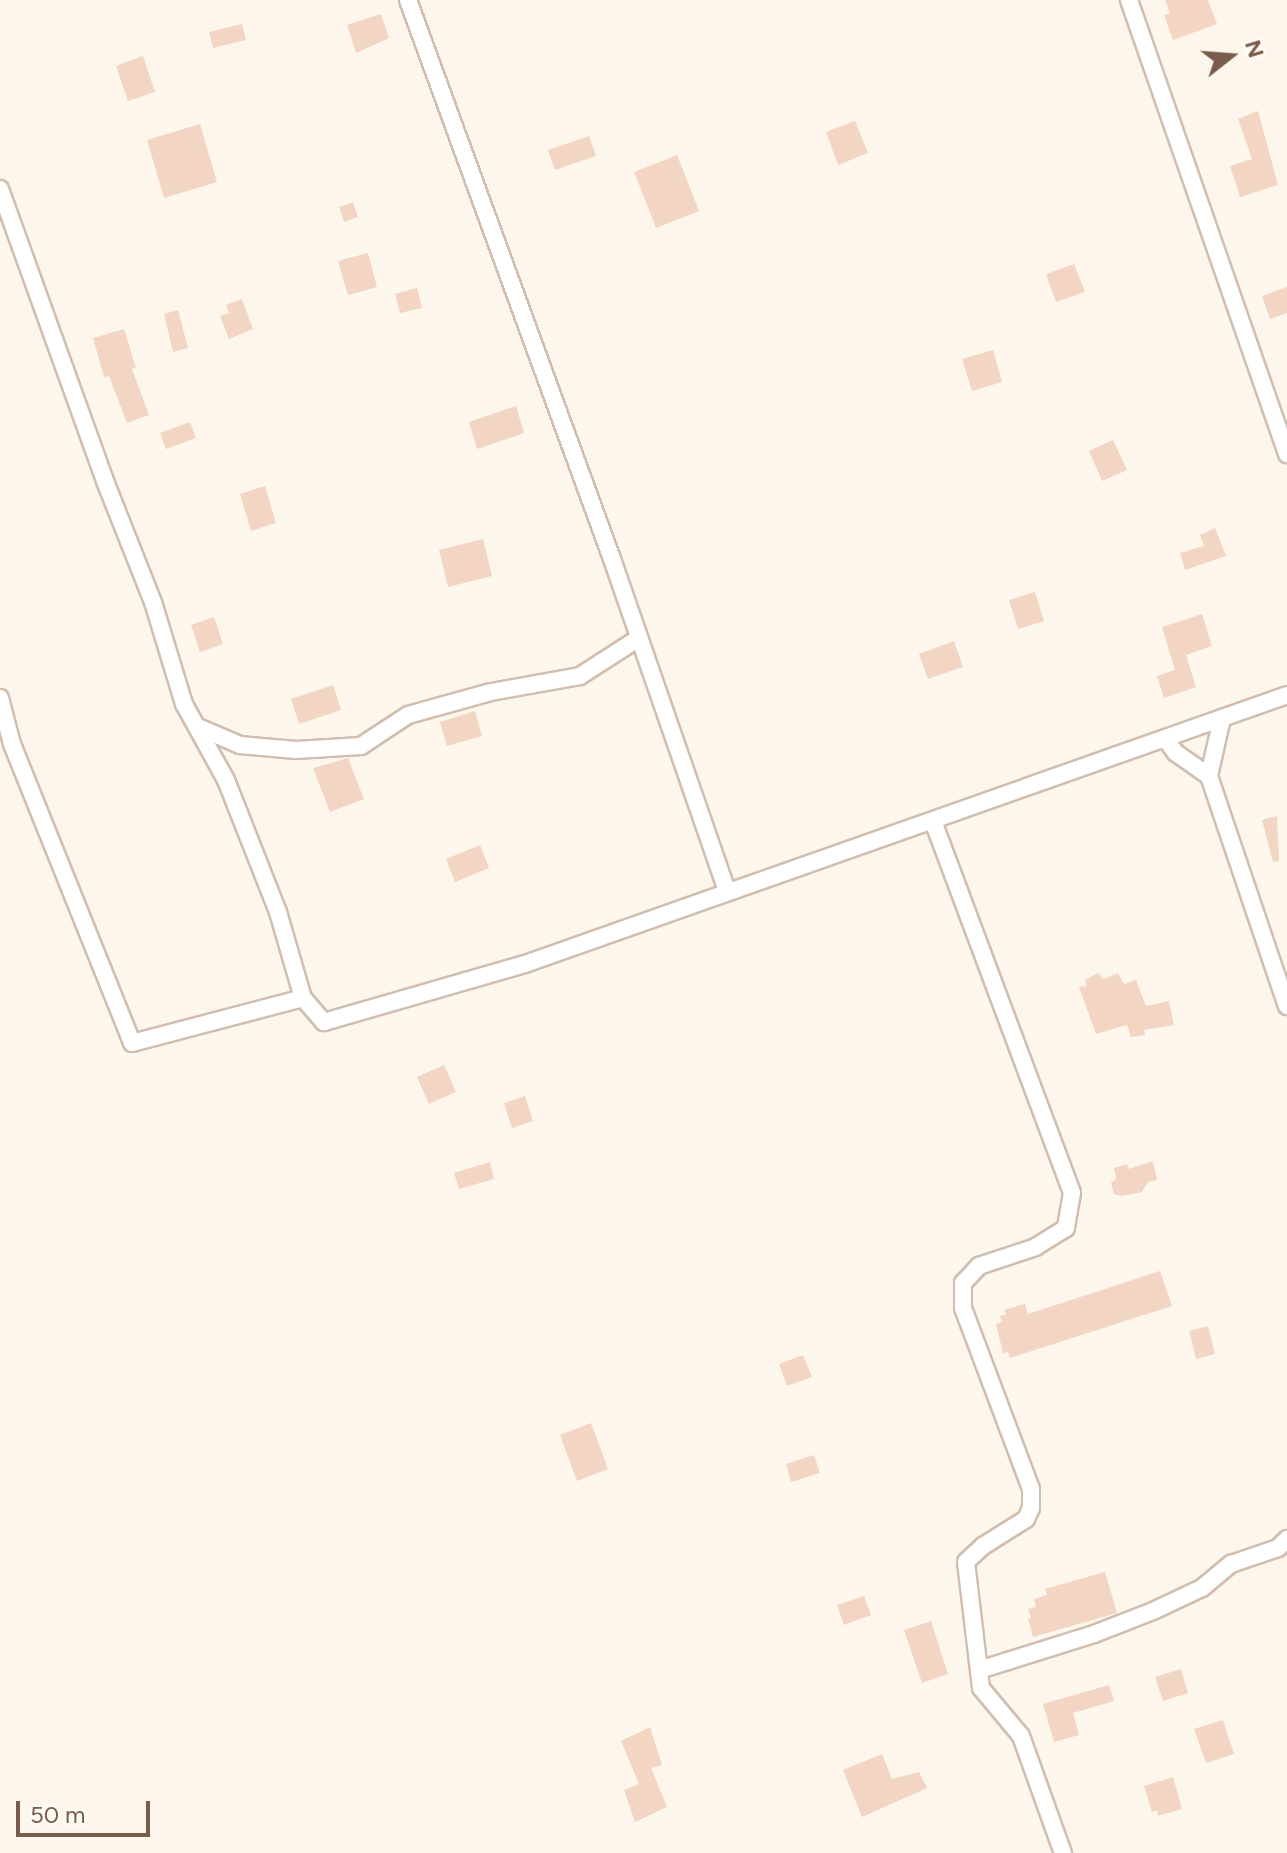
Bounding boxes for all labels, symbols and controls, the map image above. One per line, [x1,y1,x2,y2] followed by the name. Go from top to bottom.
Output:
[1191,16,1271,96] north arrow
[1239,37,1270,61] text: N
[20,1785,154,1835] scale bar
[30,1800,86,1829] text: 50 m

